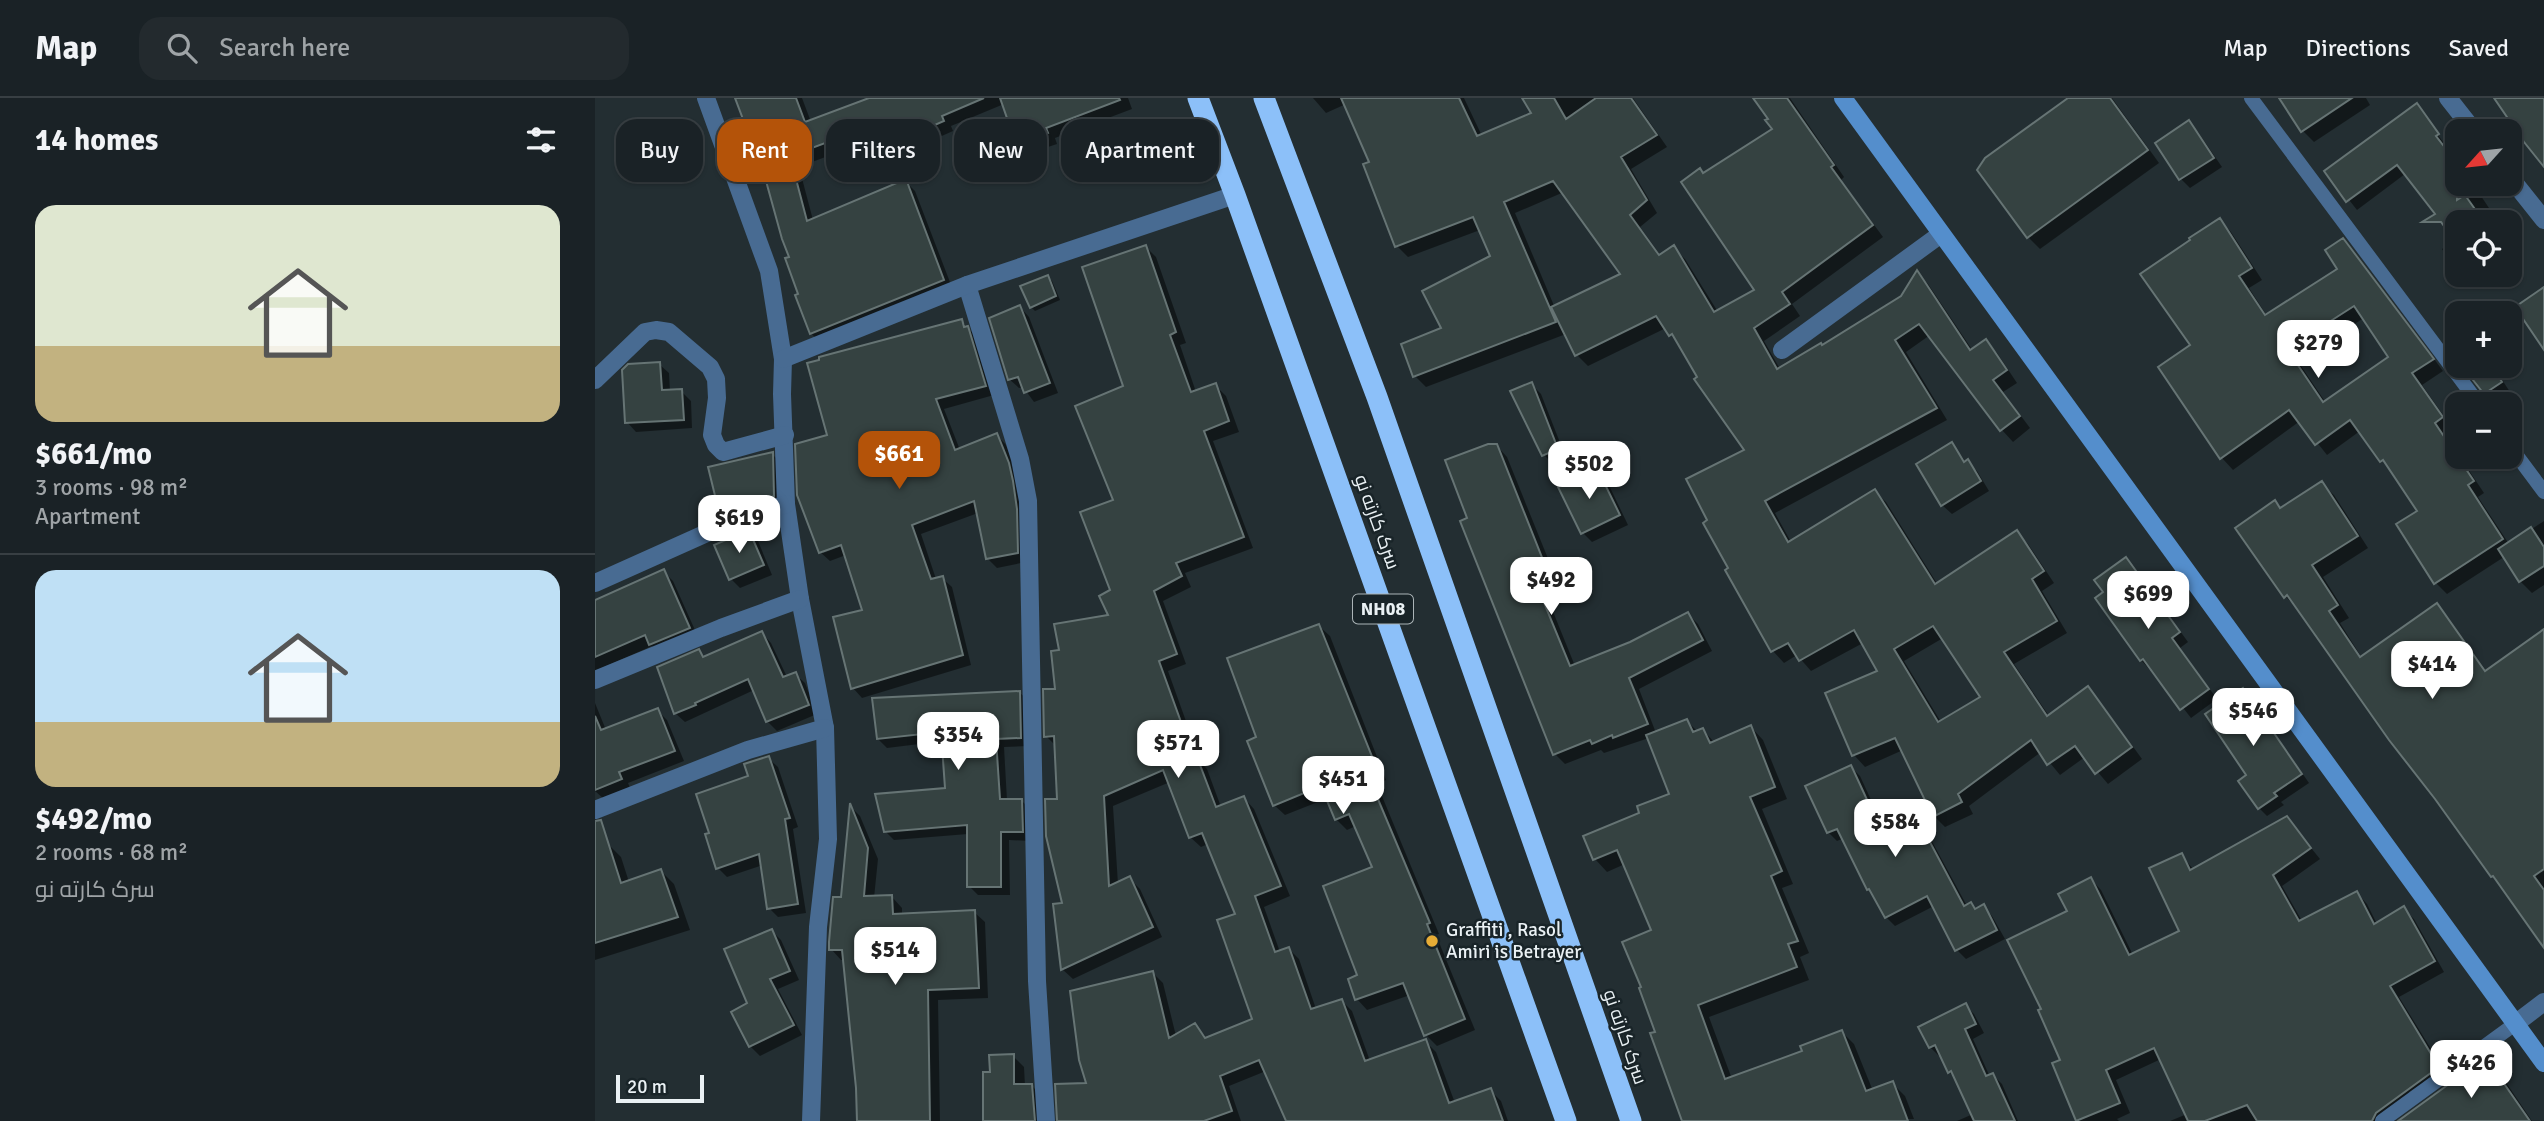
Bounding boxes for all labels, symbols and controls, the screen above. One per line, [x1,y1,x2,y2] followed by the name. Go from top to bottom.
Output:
[139,17,629,80] search box
[35,28,97,69] text: Map
[163,29,201,67] icon: search
[219,32,350,64] text: Search here
[2223,33,2268,63] text: Map
[2306,33,2411,63] text: Directions
[2449,33,2509,63] text: Saved
[616,119,703,182] chip: Buy
[717,119,812,182] chip: Rent
[826,119,940,182] chip: Filters
[954,119,1047,182] chip: New
[1061,119,1219,182] chip: Apartment
[2445,119,2522,196] north arrow
[2445,119,2522,469] map controls
[522,121,560,159] icon: filters
[35,122,158,159] text: 14 homes
[2445,210,2522,287] button: locate
[235,250,361,376] icon: home
[2445,301,2522,378] button: +
[2277,320,2359,380] pin: $279
[2293,328,2343,357] text: $279
[2445,392,2522,469] button: −
[858,432,940,491] pin: $661
[35,436,152,473] text: $661/mo
[874,439,924,468] text: $661
[1548,442,1630,501] pin: $502
[1564,449,1614,478] text: $502
[1349,471,1405,573] street label: سرک کارته نو
[35,473,188,502] text: 3 rooms · 98 m²
[698,496,780,555] pin: $619
[35,502,140,531] text: Apartment
[714,503,764,532] text: $619
[1510,558,1592,617] pin: $492
[1526,565,1576,594] text: $492
[2107,572,2189,631] pin: $699
[2123,579,2173,608] text: $699
[1353,594,1413,624] road number: NH08
[235,615,361,741] icon: home
[2391,642,2473,701] pin: $414
[2407,649,2457,678] text: $414
[2212,688,2294,748] pin: $546
[2228,696,2278,725] text: $546
[917,712,999,772] pin: $354
[933,720,983,749] text: $354
[1137,720,1219,780] pin: $571
[1153,728,1203,757] text: $571
[1302,756,1384,816] pin: $451
[1318,764,1368,793] text: $451
[1854,800,1936,859] pin: $584
[35,801,152,838] text: $492/mo
[1870,807,1920,836] text: $584
[35,838,188,867] text: 2 rooms · 68 m²
[35,875,155,904] text: سرک کارته نو
[1446,918,1581,964] place label: Graffiti , Rasol Amiri is Betrayer
[854,928,936,987] pin: $514
[1424,933,1440,949] marker: Graffiti , Rasol Amiri is Betrayer
[870,935,920,964] text: $514
[1598,986,1652,1088] street label: سرک کارته نو
[2430,1040,2512,1100] pin: $426
[2446,1048,2496,1077] text: $426
[616,1072,703,1104] scale bar
[627,1075,667,1099] text: 20 m

